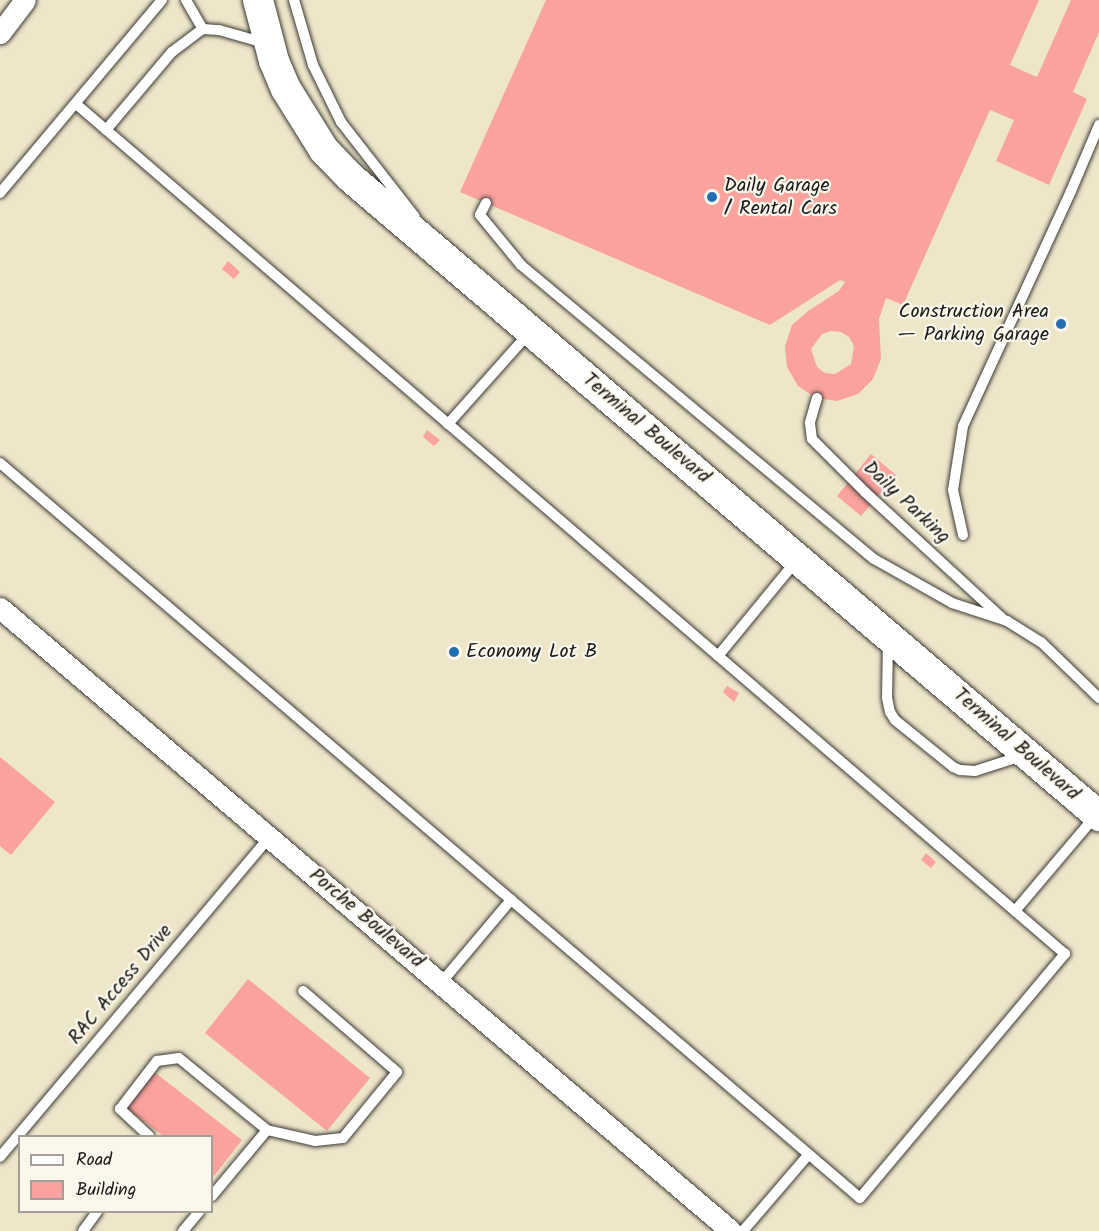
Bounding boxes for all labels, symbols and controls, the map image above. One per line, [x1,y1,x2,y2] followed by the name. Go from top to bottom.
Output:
[724,174,837,221] place label: Daily Garage / Rental Cars
[705,190,719,204] marker: Daily Garage / Rental Cars
[897,300,1049,347] place label: Construction Area — Parking Garage
[1054,317,1068,331] marker: Construction Area — Parking Garage
[577,368,715,490] street label: Terminal Boulevard
[857,457,955,549] street label: Daily Parking
[466,640,597,664] place label: Economy Lot B
[447,645,461,659] marker: Economy Lot B
[948,684,1084,806] street label: Terminal Boulevard
[304,864,428,974] street label: Porche Boulevard
[64,920,178,1050] street label: RAC Access Drive
[18,1135,213,1213] legend
[76,1146,112,1175] text: Road
[76,1176,136,1205] text: Building

